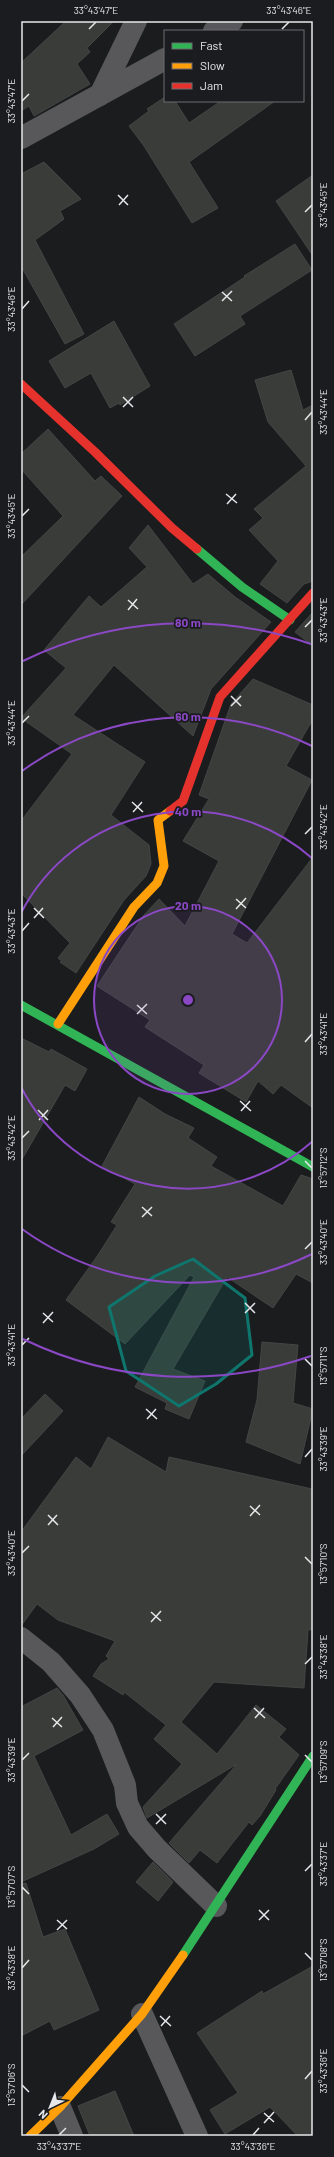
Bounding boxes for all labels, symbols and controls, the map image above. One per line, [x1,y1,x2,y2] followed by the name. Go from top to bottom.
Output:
[74,4,118,16] text: 33°43'47"E
[266,4,312,16] text: 33°43'46"E
[164,30,304,102] legend
[200,38,223,52] text: Fast
[200,58,225,72] text: Slow
[200,78,223,92] text: Jam
[5,79,17,123] text: 33°43'47"E
[317,182,329,228] text: 33°43'45"E
[5,286,17,332] text: 33°43'46"E
[317,389,329,435] text: 33°43'44"E
[5,493,17,539] text: 33°43'45"E
[317,597,329,643] text: 33°43'43"E
[175,615,201,629] text: 80 m
[5,700,17,746] text: 33°43'44"E
[175,709,201,723] text: 60 m
[175,804,201,818] text: 40 m
[317,804,329,850] text: 33°43'42"E
[175,898,201,912] text: 20 m
[5,908,17,954] text: 33°43'43"E
[181,993,195,1007] centre of rings
[317,1013,329,1055] text: 33°43'41"E
[5,1115,17,1161] text: 33°43'42"E
[317,1147,329,1188] text: 13°57'12"S
[317,1219,329,1265] text: 33°43'40"E
[5,1324,17,1366] text: 33°43'41"E
[317,1346,329,1386] text: 13°57'11"S
[317,1426,329,1472] text: 33°43'39"E
[5,1530,17,1576] text: 33°43'40"E
[317,1543,329,1585] text: 13°57'10"S
[317,1634,329,1680] text: 33°43'38"E
[5,1737,17,1783] text: 33°43'39"E
[317,1740,329,1783] text: 13°57'09"S
[317,1842,329,1886] text: 33°43'37"E
[5,1866,17,1908] text: 13°57'07"S
[317,1938,329,1981] text: 13°57'08"S
[5,1945,17,1991] text: 33°43'38"E
[317,2048,329,2094] text: 33°43'36"E
[5,2063,17,2106] text: 13°57'06"S
[30,2087,70,2127] north arrow
[36,2107,50,2122] text: N
[37,2140,81,2152] text: 33°43'37"E
[230,2140,276,2152] text: 33°43'36"E

